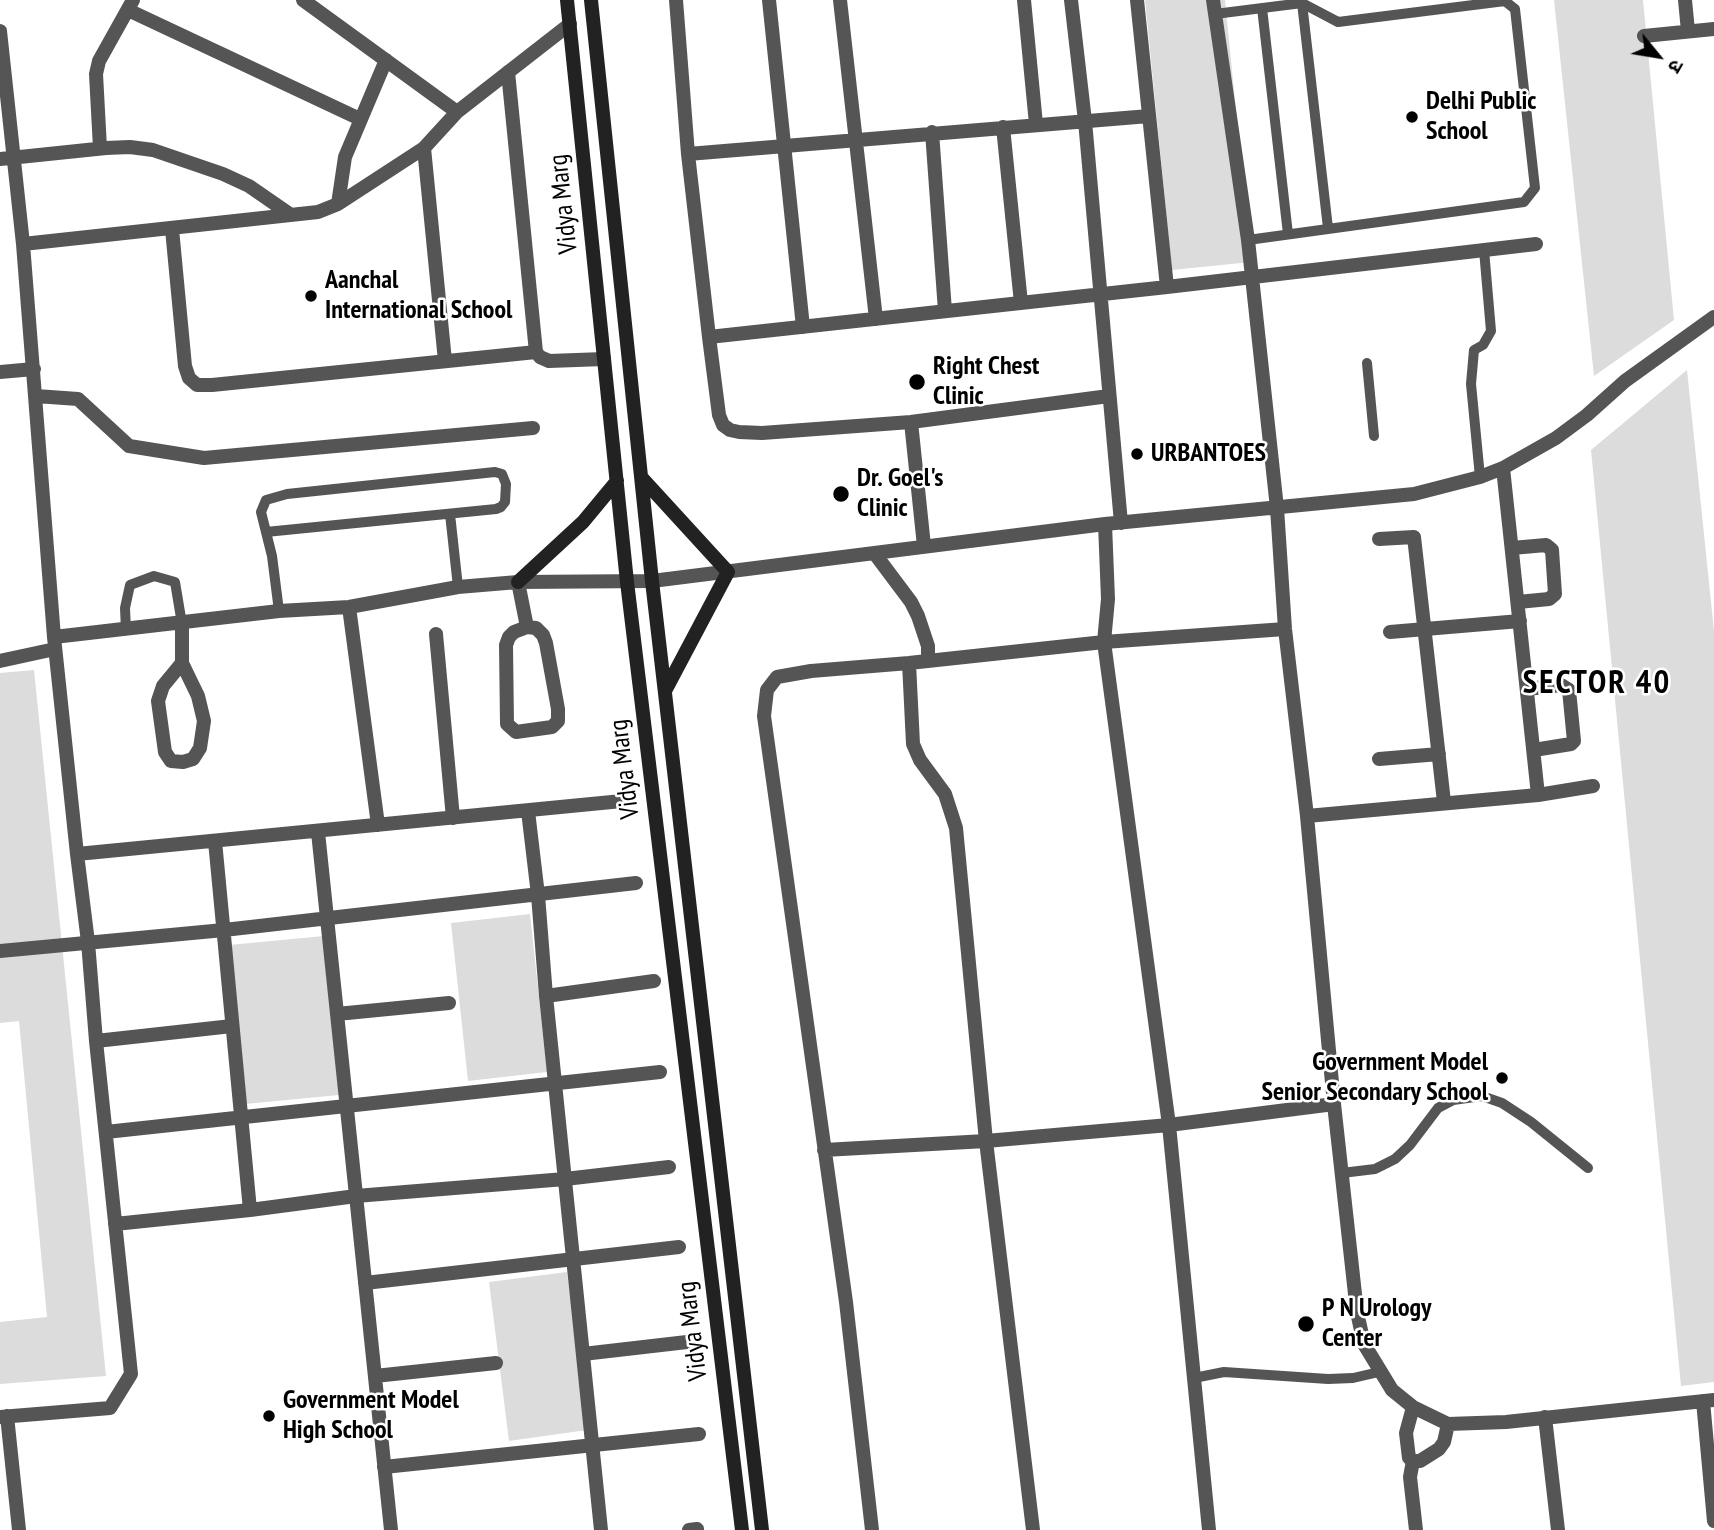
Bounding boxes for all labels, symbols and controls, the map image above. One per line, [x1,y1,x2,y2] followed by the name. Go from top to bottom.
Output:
[1623,21,1693,91] north arrow
[1663,56,1689,77] text: उ
[1426,86,1536,148] place label: Delhi Public School
[1404,109,1420,125] marker: Delhi Public School
[543,153,585,255] street label: Vidya Marg
[325,265,512,326] place label: Aanchal International School
[303,288,319,304] marker: Aanchal International School
[933,351,1039,412] place label: Right Chest Clinic
[907,372,927,392] marker: Right Chest Clinic
[1151,438,1266,470] place label: URBANTOES
[1129,446,1145,462] marker: URBANTOES
[857,463,943,524] place label: Dr. Goel's Clinic
[831,484,851,504] marker: Dr. Goel's Clinic
[1524,664,1670,704] district label: SECTOR 40
[603,717,647,821] street label: Vidya Marg
[1262,1047,1488,1108] place label: Government Model Senior Secondary School
[1494,1070,1510,1086] marker: Government Model Senior Secondary School
[671,1279,715,1383] street label: Vidya Marg
[1322,1293,1431,1354] place label: P N Urology Center
[1296,1314,1316,1334] marker: P N Urology Center
[283,1385,459,1446] place label: Government Model High School
[261,1408,277,1424] marker: Government Model High School

